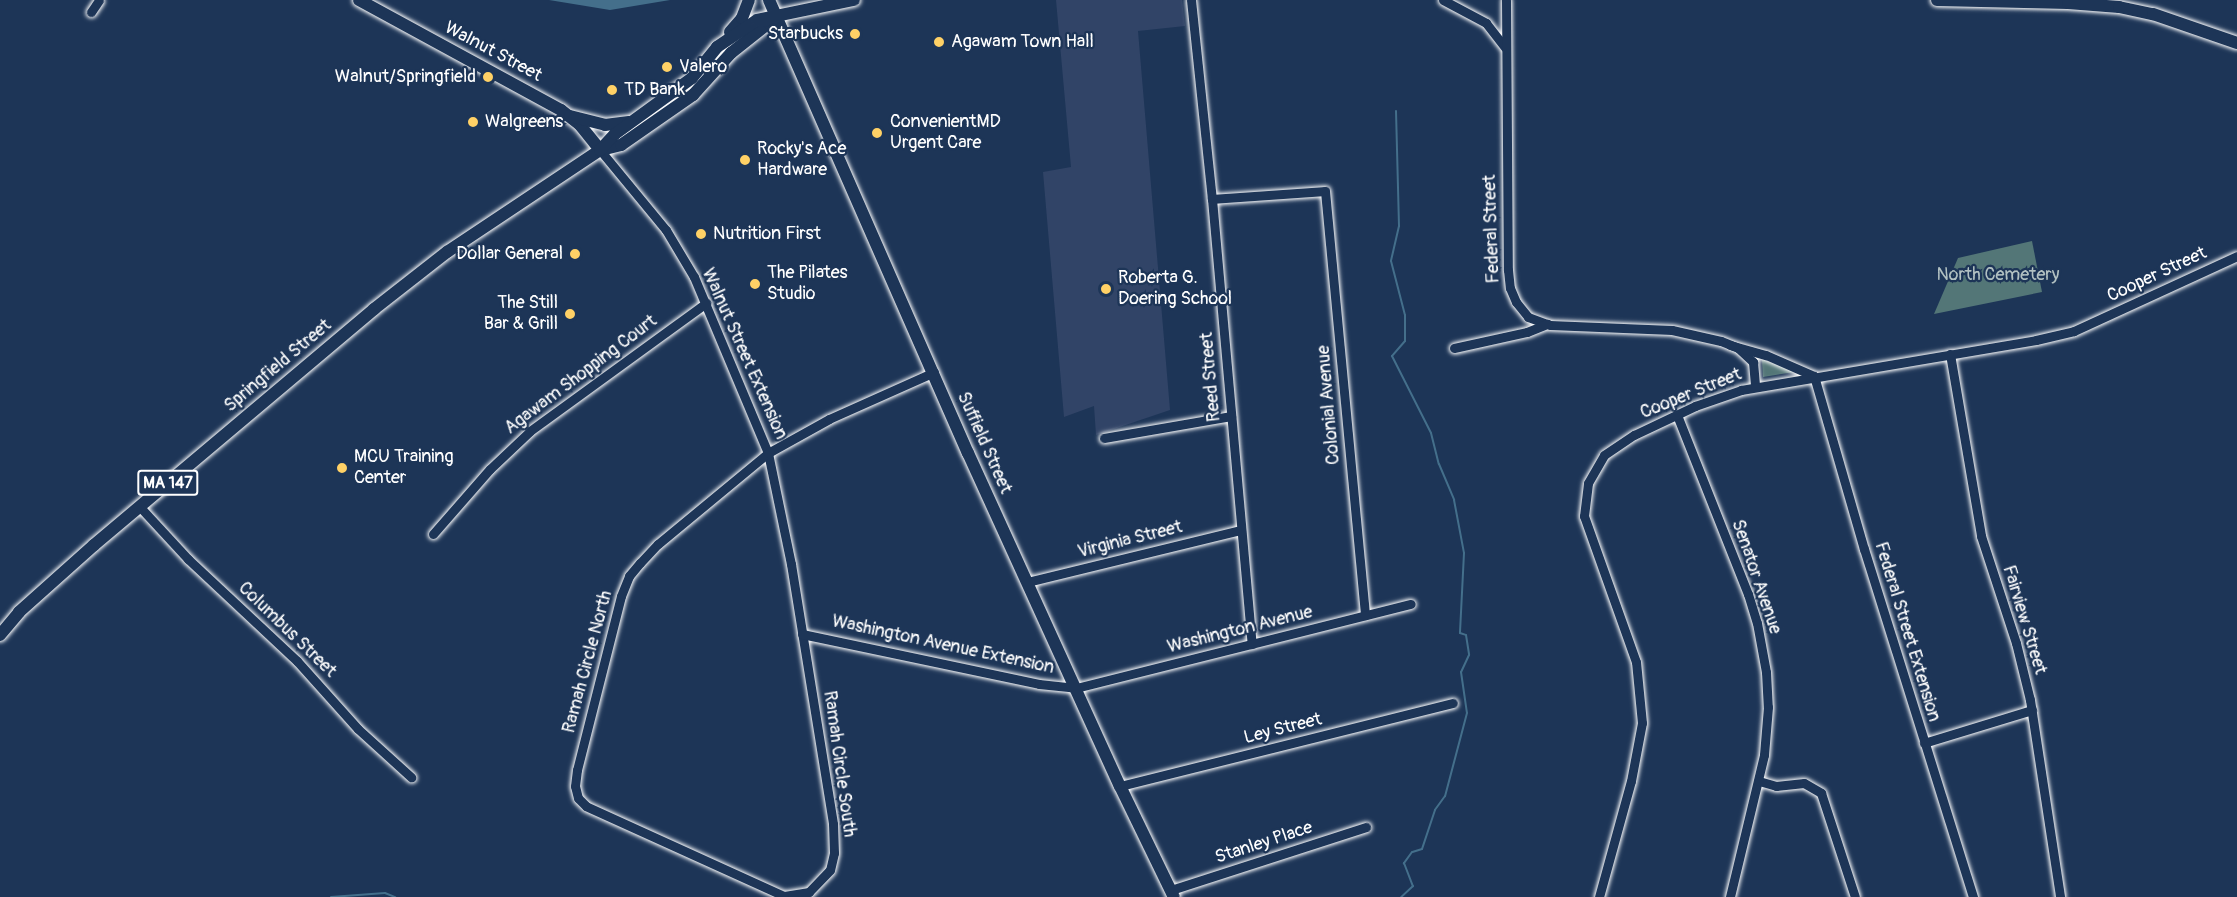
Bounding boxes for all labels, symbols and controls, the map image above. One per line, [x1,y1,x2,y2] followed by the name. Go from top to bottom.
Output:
[441,17,545,87] street label: Walnut Street
[768,23,843,45] place label: Starbucks
[848,27,862,41] marker: Starbucks
[951,31,1094,53] place label: Agawam Town Hall
[932,35,946,49] marker: Agawam Town Hall
[679,56,727,78] place label: Valero
[660,60,674,74] marker: Valero
[335,66,476,88] place label: Walnut/Springfield
[481,70,495,84] marker: Walnut/Springfield
[624,79,685,101] place label: TD Bank
[605,83,619,97] marker: TD Bank
[485,111,563,133] place label: Walgreens
[890,112,1001,154] place label: ConvenientMD Urgent Care
[466,115,480,129] marker: Walgreens
[868,124,886,142] marker: ConvenientMD Urgent Care
[757,139,846,182] place label: Rocky's Ace Hardware
[738,153,752,167] marker: Rocky's Ace Hardware
[1479,174,1505,284] street label: Federal Street
[713,223,821,245] place label: Nutrition First
[694,227,708,241] marker: Nutrition First
[456,243,563,265] place label: Dollar General
[2104,243,2210,307] street label: Cooper Street
[568,247,582,261] marker: Dollar General
[767,263,848,306] place label: The Pilates Studio
[1937,264,2059,286] park label: North Cemetery
[696,265,792,443] street label: Walnut Street Extension
[1118,268,1232,310] place label: Roberta G. Doering School
[748,277,762,291] marker: The Pilates Studio
[1099,282,1113,296] marker: Roberta G. Doering School
[484,293,558,336] place label: The Still Bar & Grill
[563,307,577,321] marker: The Still Bar & Grill
[501,311,661,439] street label: Agawam Shopping Court
[220,315,336,417] street label: Springfield Street
[1196,331,1226,423] street label: Reed Street
[1313,344,1345,466] street label: Colonial Avenue
[1637,364,1745,424] street label: Cooper Street
[952,389,1016,497] street label: Suffield Street
[354,447,454,490] place label: MCU Training Center
[335,461,349,475] marker: MCU Training Center
[136,470,200,496] road number: MA 147
[1075,517,1185,563] street label: Virginia Street
[1726,517,1786,637] street label: Senator Avenue
[1869,540,1945,724] street label: Federal Street Extension
[1997,563,2051,677] street label: Fairview Street
[233,578,341,682] street label: Columbus Street
[559,589,617,735] street label: Ramah Circle North
[1165,602,1315,658] street label: Washington Avenue
[830,611,1056,679] street label: Washington Avenue Extension
[818,690,860,838] street label: Ramah Circle South
[1242,709,1324,749] street label: Ley Street
[1213,817,1315,869] street label: Stanley Place

